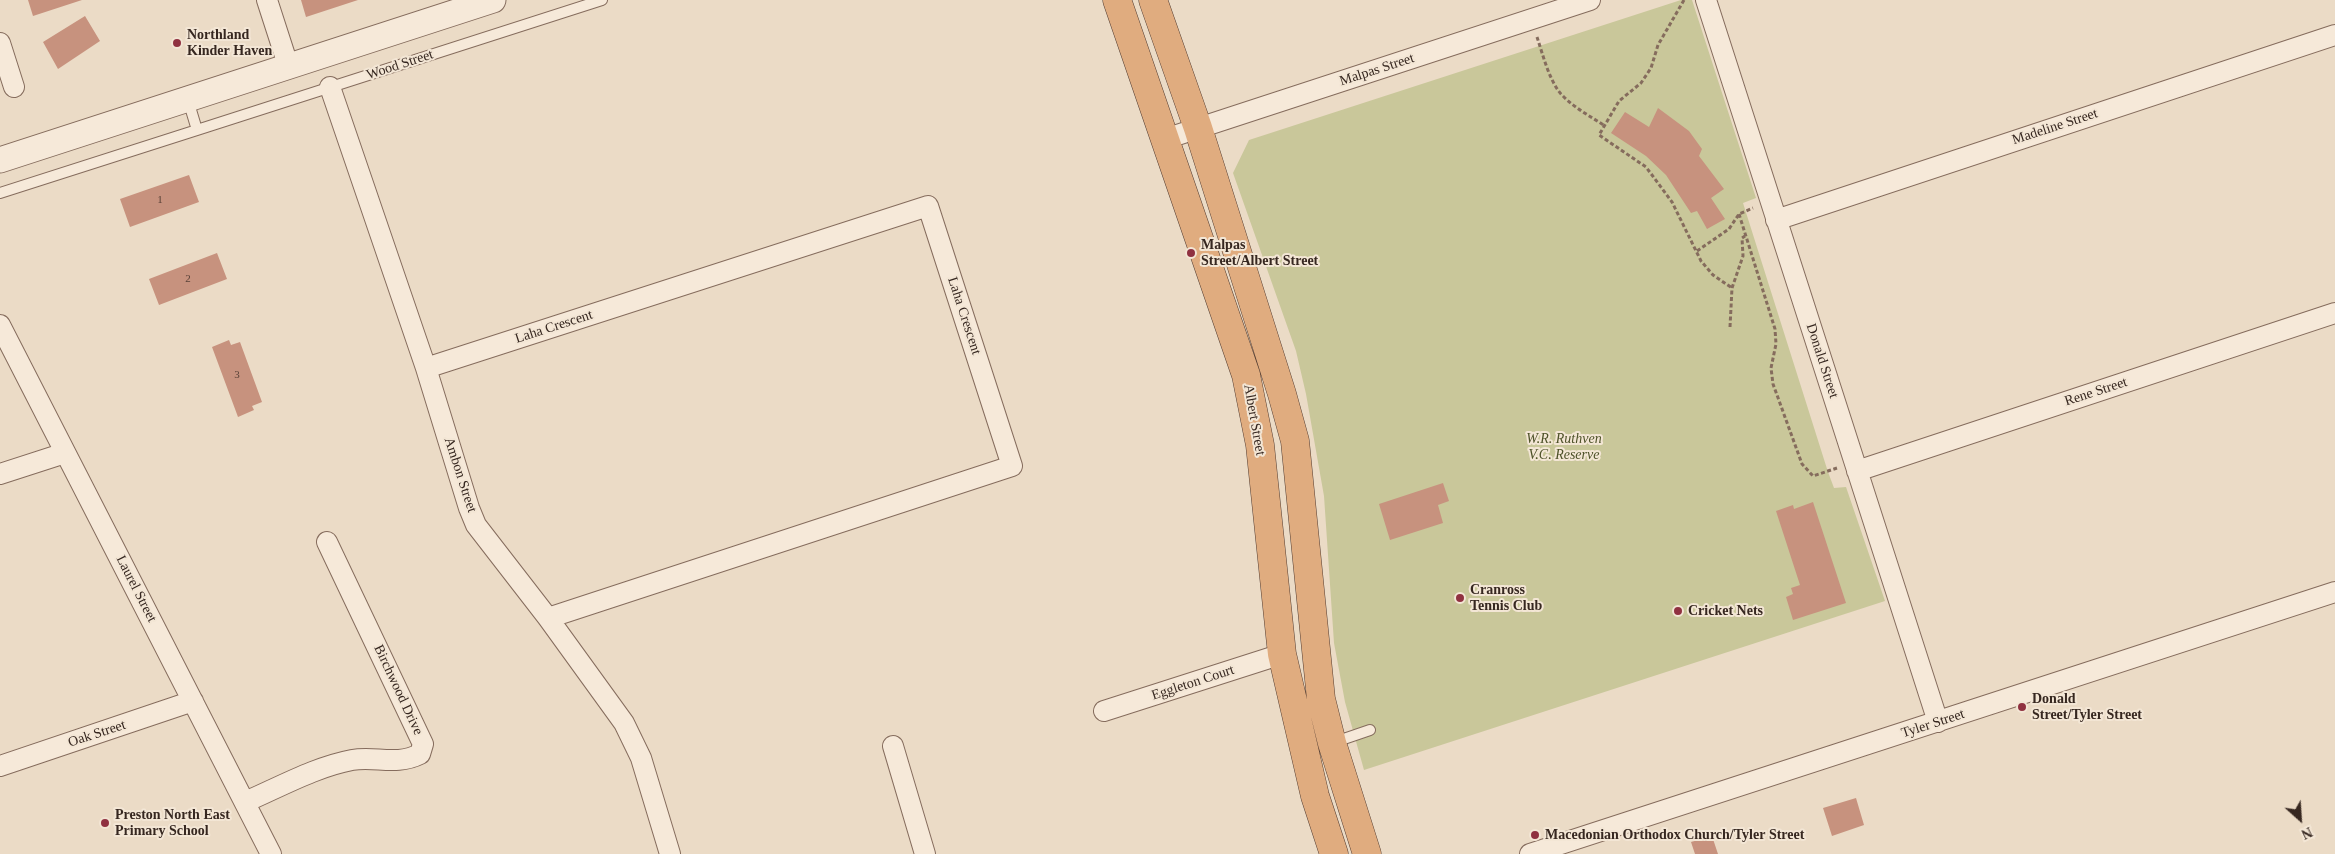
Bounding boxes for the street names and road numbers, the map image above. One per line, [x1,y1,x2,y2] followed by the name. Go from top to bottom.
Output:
[364,46,436,84] street label: Wood Street
[1338,50,1416,90] street label: Malpas Street
[2010,105,2100,149] street label: Madeline Street
[944,275,984,357] street label: Laha Crescent
[513,307,595,347] street label: Laha Crescent
[1802,322,1842,400] street label: Donald Street
[2063,374,2129,410] street label: Rene Street
[1239,383,1269,457] street label: Albert Street
[440,435,480,515] street label: Ambon Street
[112,553,160,625] street label: Laurel Street
[370,642,426,738] street label: Birchwood Drive
[1150,662,1236,704] street label: Eggleton Court
[1899,706,1967,742] street label: Tyler Street
[66,717,128,751] street label: Oak Street

